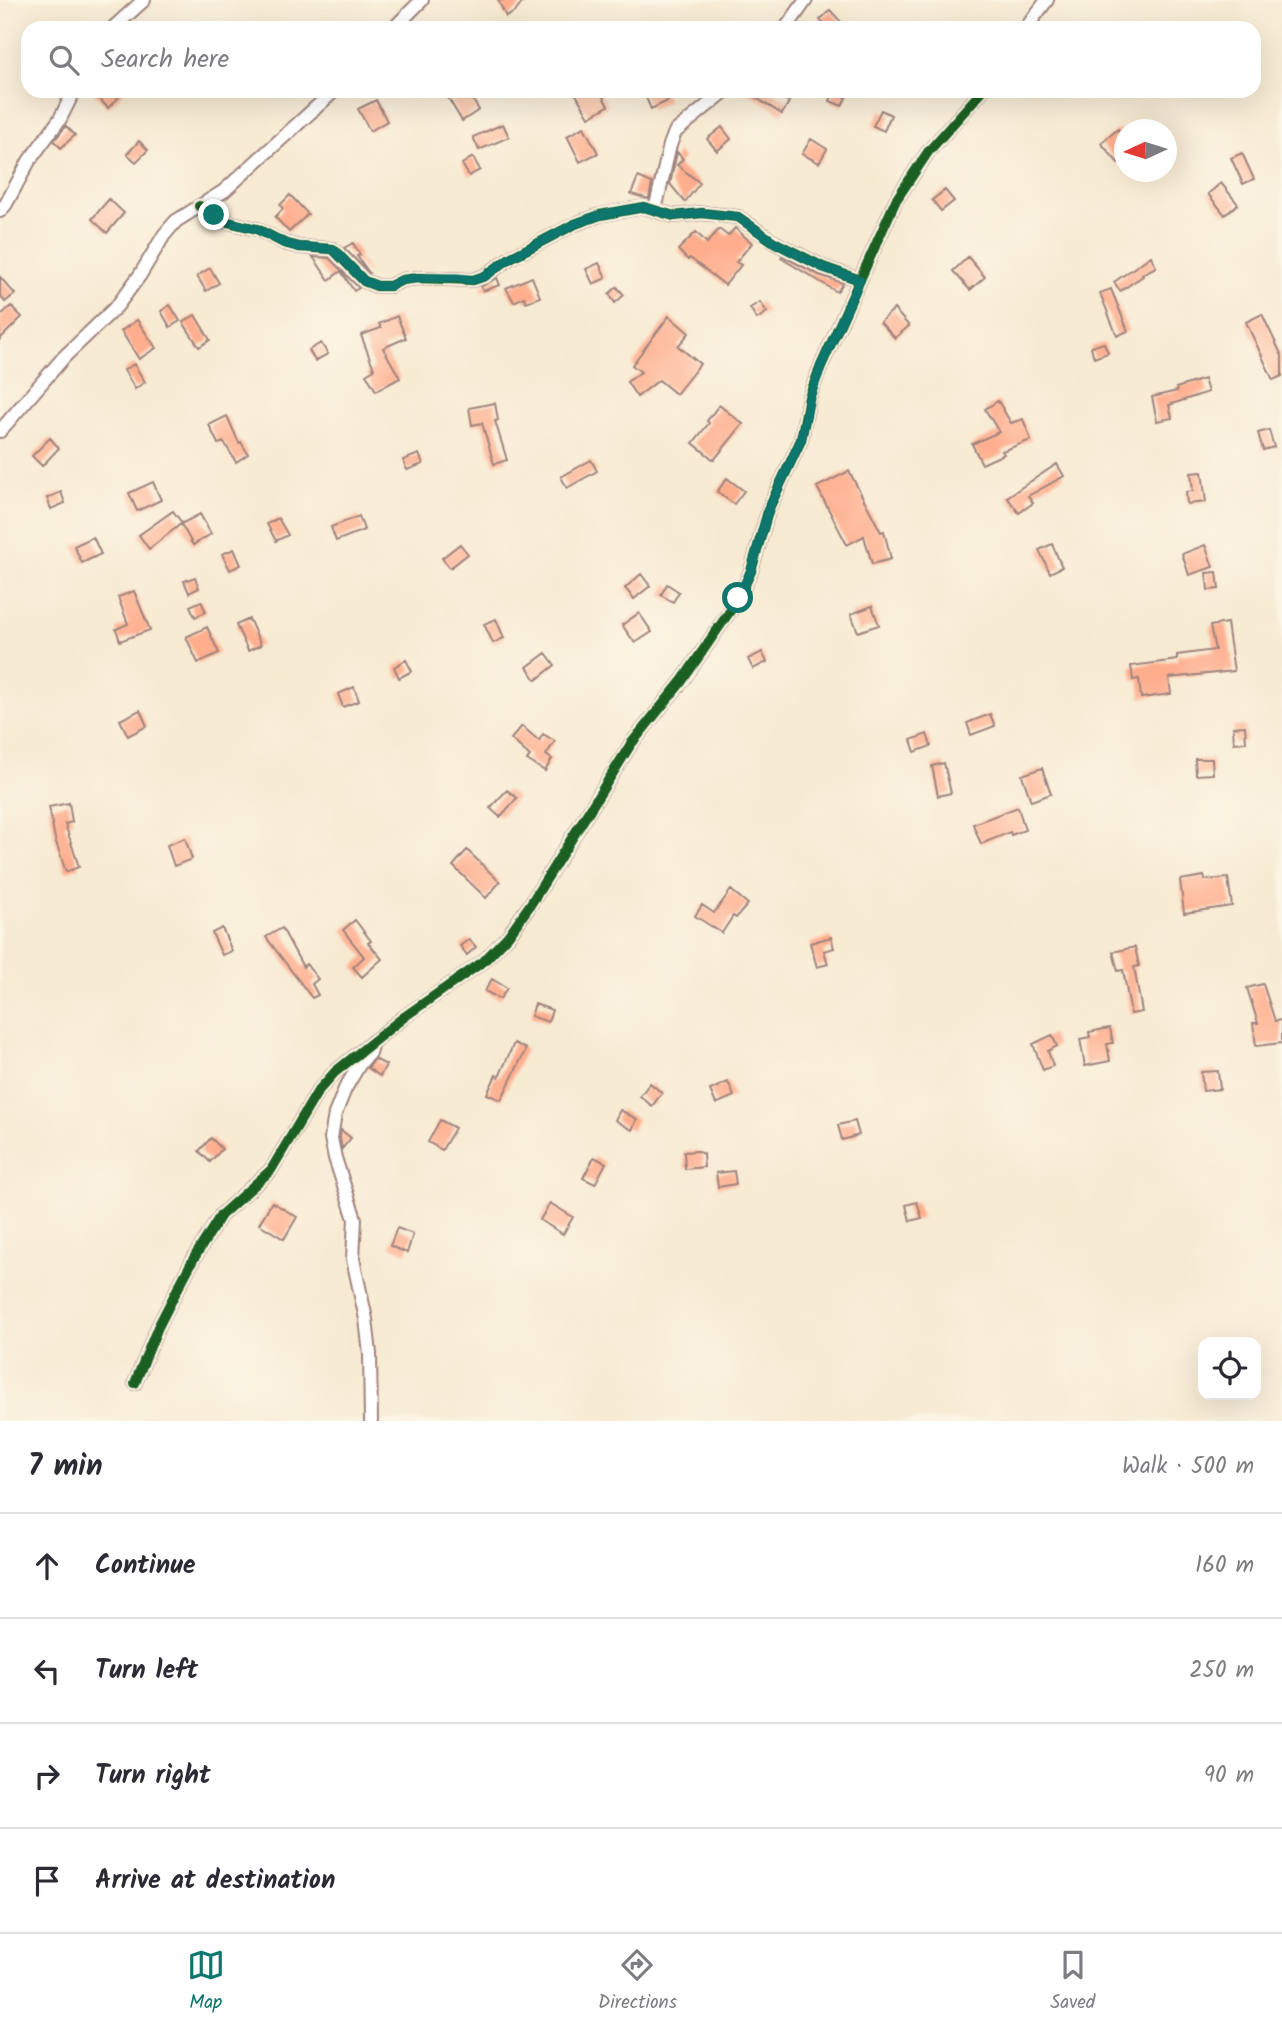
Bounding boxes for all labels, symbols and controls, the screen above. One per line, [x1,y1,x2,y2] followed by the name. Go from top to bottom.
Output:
[21,21,1261,98] search box
[101,39,229,81] text: Search here
[45,41,83,79] icon: search
[1114,119,1177,182] north arrow
[198,199,229,230] route end
[722,582,753,613] route start
[1198,1337,1261,1400] map controls
[1198,1337,1261,1400] button: locate
[28,1443,103,1491] text: 7 min
[1122,1449,1254,1485] text: Walk · 500 m
[95,1545,196,1587] text: Continue
[28,1547,66,1585] icon: ahead
[1195,1548,1254,1584] text: 160 m
[95,1650,198,1692] text: Turn left
[28,1652,66,1690] icon: left
[1189,1653,1254,1689] text: 250 m
[95,1755,211,1797] text: Turn right
[28,1757,66,1795] icon: right
[1204,1758,1254,1794] text: 90 m
[95,1860,335,1902] text: Arrive at destination
[28,1862,66,1900] icon: arrive
[187,1946,225,2018] tab: Map
[598,1946,677,2018] tab: Directions
[1050,1946,1095,2018] tab: Saved

